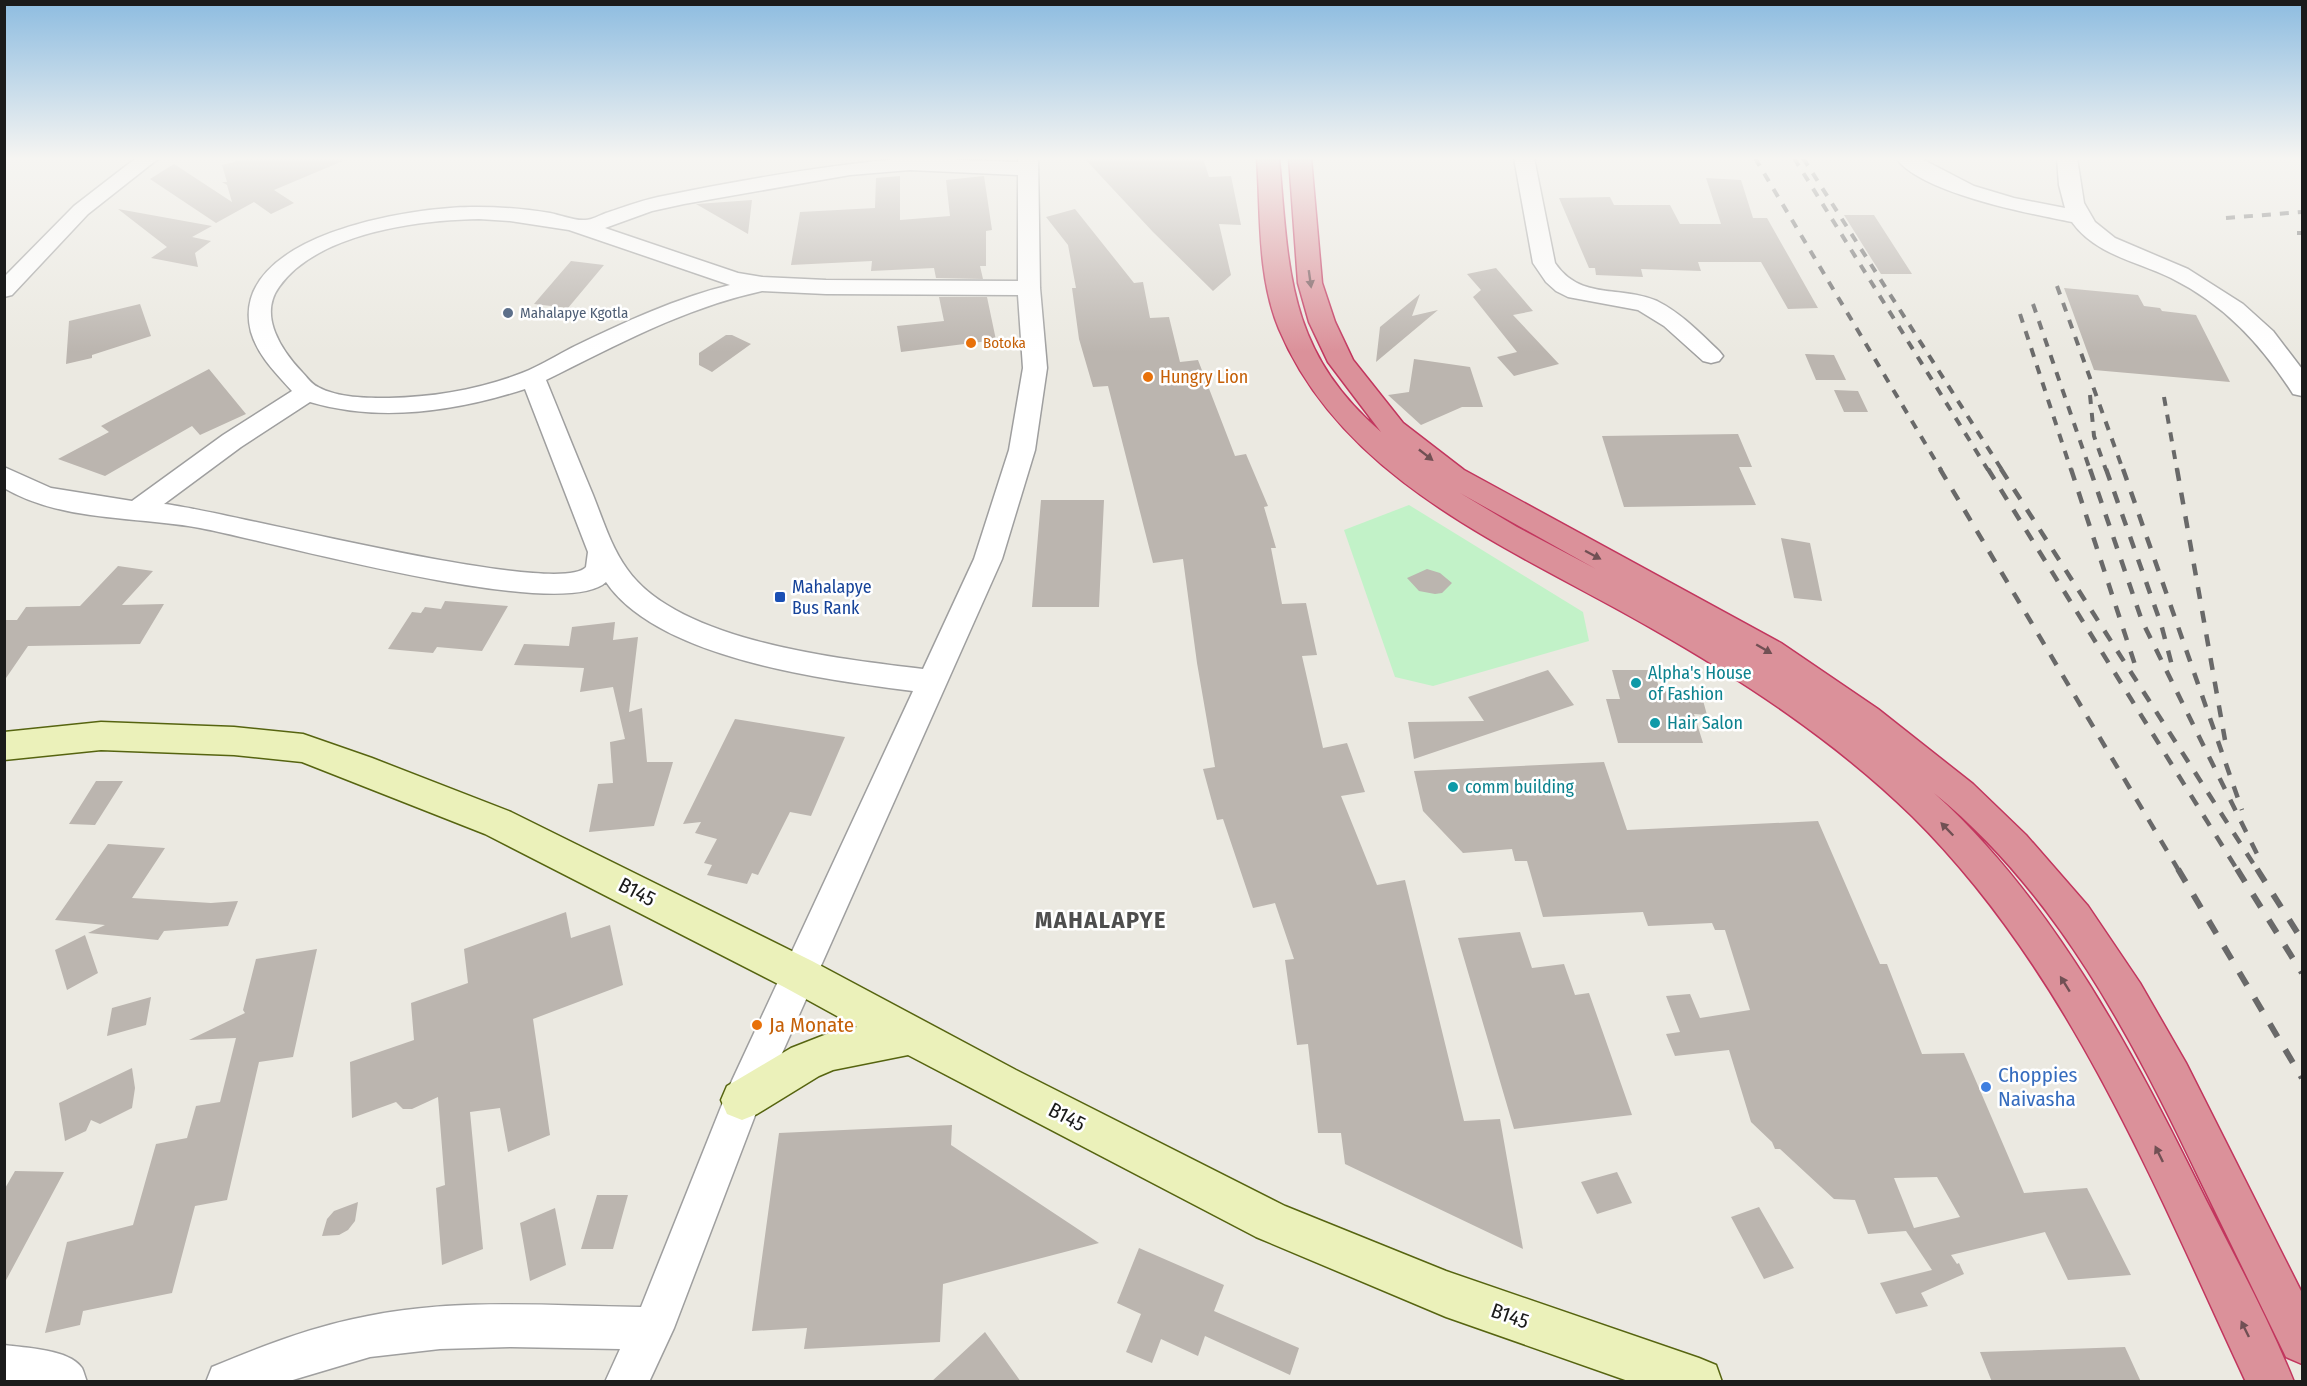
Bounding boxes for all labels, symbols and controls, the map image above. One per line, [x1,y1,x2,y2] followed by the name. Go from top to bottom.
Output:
[1306,270,1315,289] one-way arrow
[520,304,628,322] place label: Mahalapye Kgotla
[501,306,515,320] marker: Mahalapye Kgotla
[983,334,1026,352] place label: Botoka
[964,336,978,350] marker: Botoka
[1160,366,1248,388] place label: Hungry Lion
[1141,370,1155,384] marker: Hungry Lion
[1418,449,1433,461] one-way arrow
[1585,550,1602,560] one-way arrow
[792,576,872,619] place label: Mahalapye Bus Rank
[773,590,787,604] marker: Mahalapye Bus Rank
[1756,643,1772,654] one-way arrow
[1648,662,1752,705] place label: Alpha's House of Fashion
[1629,676,1643,690] marker: Alpha's House of Fashion
[1667,712,1743,734] place label: Hair Salon
[1648,716,1662,730] marker: Hair Salon
[1465,776,1575,798] place label: comm building
[1446,780,1460,794] marker: comm building
[1941,822,1954,837] one-way arrow
[614,872,660,912] street label: B145
[1035,906,1167,934] district label: MAHALAPYE
[2059,976,2070,992] one-way arrow
[769,1012,854,1038] place label: Ja Monate
[750,1018,764,1032] marker: Ja Monate
[1998,1062,2078,1112] place label: Choppies Naivasha
[1979,1080,1993,1094] marker: Choppies Naivasha
[1044,1097,1090,1137] street label: B145
[2155,1145,2164,1162] one-way arrow
[1488,1297,1532,1335] street label: B145
[2241,1320,2251,1338] one-way arrow

